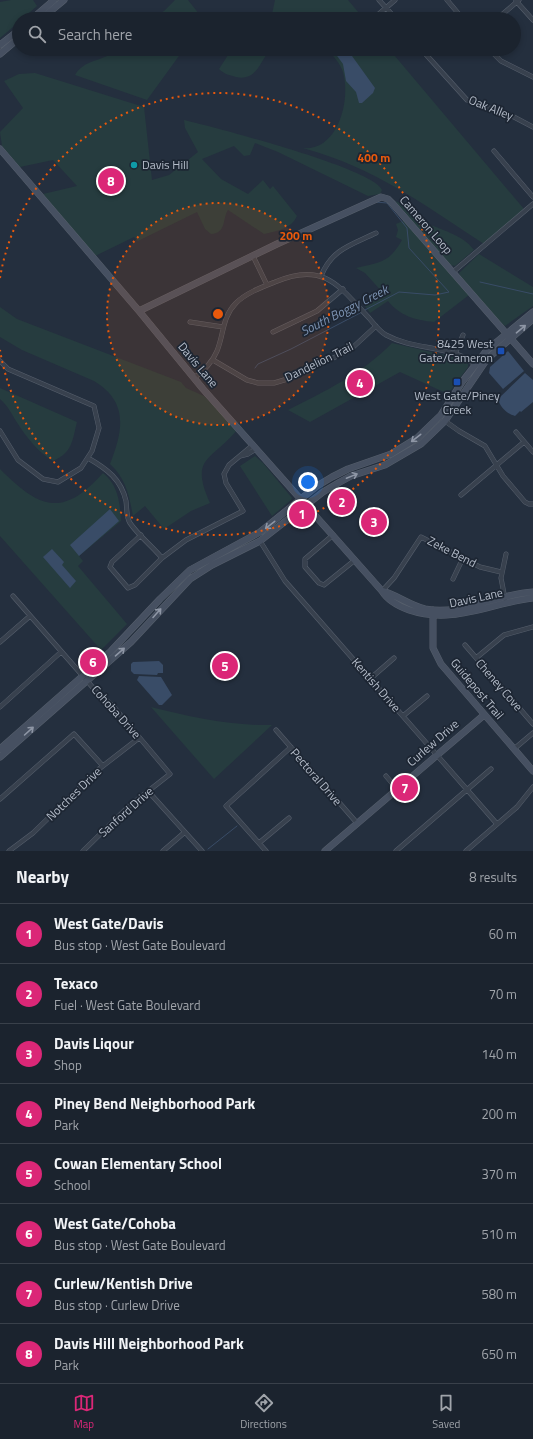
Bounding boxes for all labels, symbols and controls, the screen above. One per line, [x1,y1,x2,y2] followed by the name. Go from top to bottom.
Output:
[12,12,521,56] search box
[26,23,48,45] icon: search
[58,23,132,46] text: Search here
[466,90,517,125] street label: Oak Alley
[358,148,390,167] text: 400 m
[142,155,189,174] place label: Davis Hill
[129,160,139,170] marker: Davis Hill
[98,166,124,196] pin: 8
[395,191,457,258] street label: Cameron Loop
[280,226,312,245] text: 200 m
[297,278,393,341] water label: South Boggy Creek
[211,307,225,321] centre of rings
[516,324,527,333] one-way arrow
[419,334,494,367] place label: 8425 West Gate/Cameron
[281,337,356,386] street label: Dandelion Trail
[174,338,223,392] street label: Davis Lane
[496,346,506,356] marker: 8425 West Gate/Cameron
[347,368,373,398] pin: 4
[452,377,462,387] marker: West Gate/Piney Creek
[414,386,500,419] place label: West Gate/Piney Creek
[411,433,422,442] one-way arrow
[298,472,318,492] your location
[345,472,357,480] one-way arrow
[329,487,355,517] pin: 2
[289,499,315,529] pin: 1
[361,507,387,537] pin: 3
[264,520,275,529] one-way arrow
[424,531,480,572] street label: Zeke Bend
[447,583,505,612] street label: Davis Lane
[153,608,162,618] one-way arrow
[80,647,106,677] pin: 6
[114,648,124,657] one-way arrow
[212,651,238,681] pin: 5
[347,653,405,716] street label: Kentish Drive
[446,654,509,723] street label: Guidepost Trail
[471,654,528,715] street label: Cheney Cove
[87,681,146,743] street label: Cohoba Drive
[402,715,463,771] street label: Curlew Drive
[24,727,34,736] one-way arrow
[286,744,347,810] street label: Pectoral Drive
[42,762,106,825] street label: Notches Drive
[392,773,418,803] pin: 7
[94,782,157,842] street label: Sanford Drive
[16,864,69,890] text: Nearby
[469,867,517,887] text: 8 results
[54,912,164,935] text: West Gate/Davis
[25,924,33,944] text: 1
[489,924,517,944] text: 60 m
[54,935,226,955] text: Bus stop · West Gate Boulevard
[54,972,98,995] text: Texaco
[25,984,33,1004] text: 2
[489,984,517,1004] text: 70 m
[54,995,201,1015] text: Fuel · West Gate Boulevard
[54,1032,134,1055] text: Davis Liqour
[25,1044,33,1064] text: 3
[481,1044,517,1064] text: 140 m
[54,1055,82,1075] text: Shop
[54,1092,255,1115] text: Piney Bend Neighborhood Park
[25,1104,33,1124] text: 4
[481,1104,517,1124] text: 200 m
[54,1115,79,1135] text: Park
[54,1152,222,1175] text: Cowan Elementary School
[25,1164,33,1184] text: 5
[481,1164,517,1184] text: 370 m
[54,1175,90,1195] text: School
[54,1212,176,1235] text: West Gate/Cohoba
[25,1224,33,1244] text: 6
[481,1224,517,1244] text: 510 m
[54,1235,226,1255] text: Bus stop · West Gate Boulevard
[54,1272,193,1295] text: Curlew/Kentish Drive
[25,1284,33,1304] text: 7
[481,1284,517,1304] text: 580 m
[54,1295,180,1315] text: Bus stop · Curlew Drive
[54,1332,244,1355] text: Davis Hill Neighborhood Park
[25,1344,33,1364] text: 8
[481,1344,517,1364] text: 650 m
[54,1355,79,1375] text: Park
[73,1392,95,1432] tab: Map
[240,1392,287,1432] tab: Directions
[432,1392,460,1432] tab: Saved

